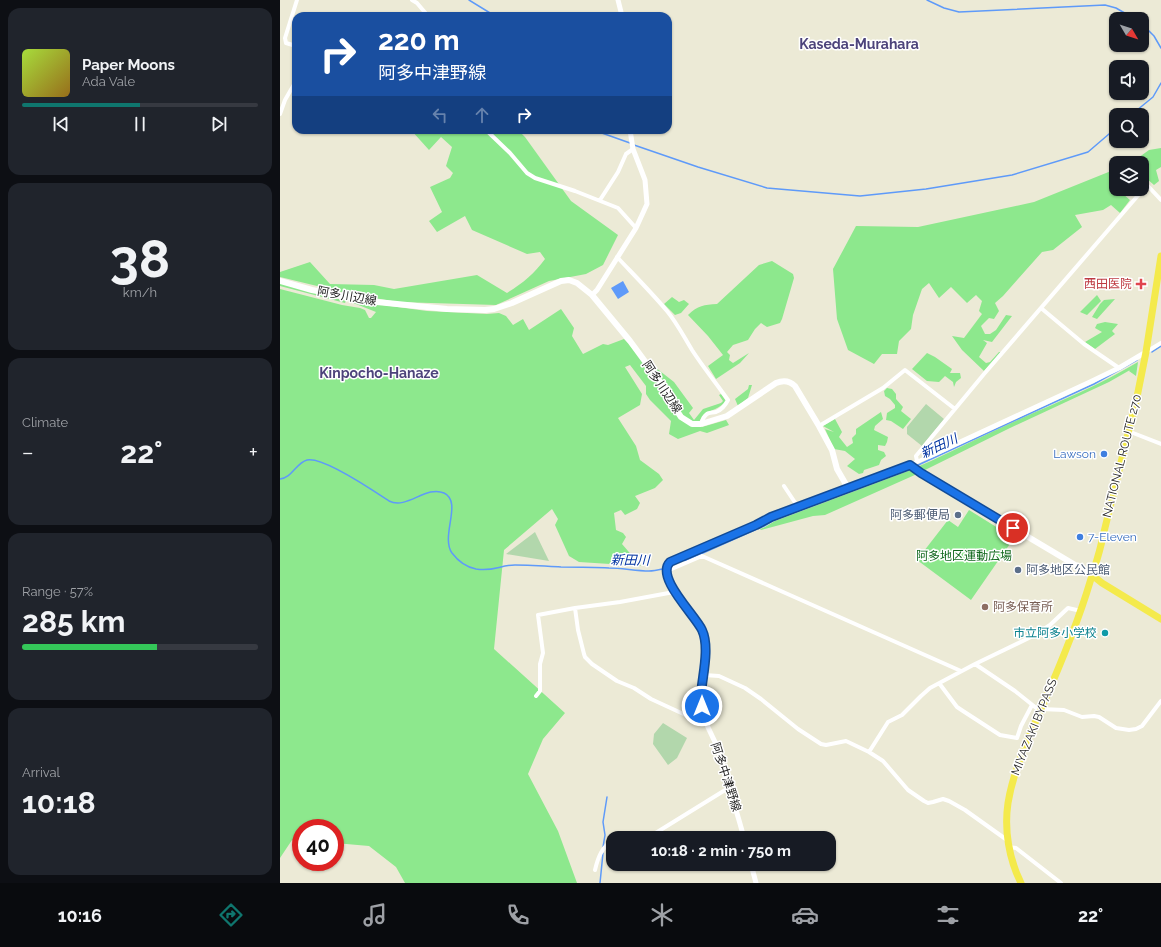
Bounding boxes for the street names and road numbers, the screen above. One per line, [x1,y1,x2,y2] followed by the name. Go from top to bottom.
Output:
[316,284,378,308] street label: 阿多川辺線
[639,358,685,416] street label: 阿多川辺線
[1100,393,1144,519] street label: NATIONAL ROUTE 270
[1008,677,1060,777] street label: MIYAZAKI BYPASS
[708,741,744,813] street label: 阿多中津野線

